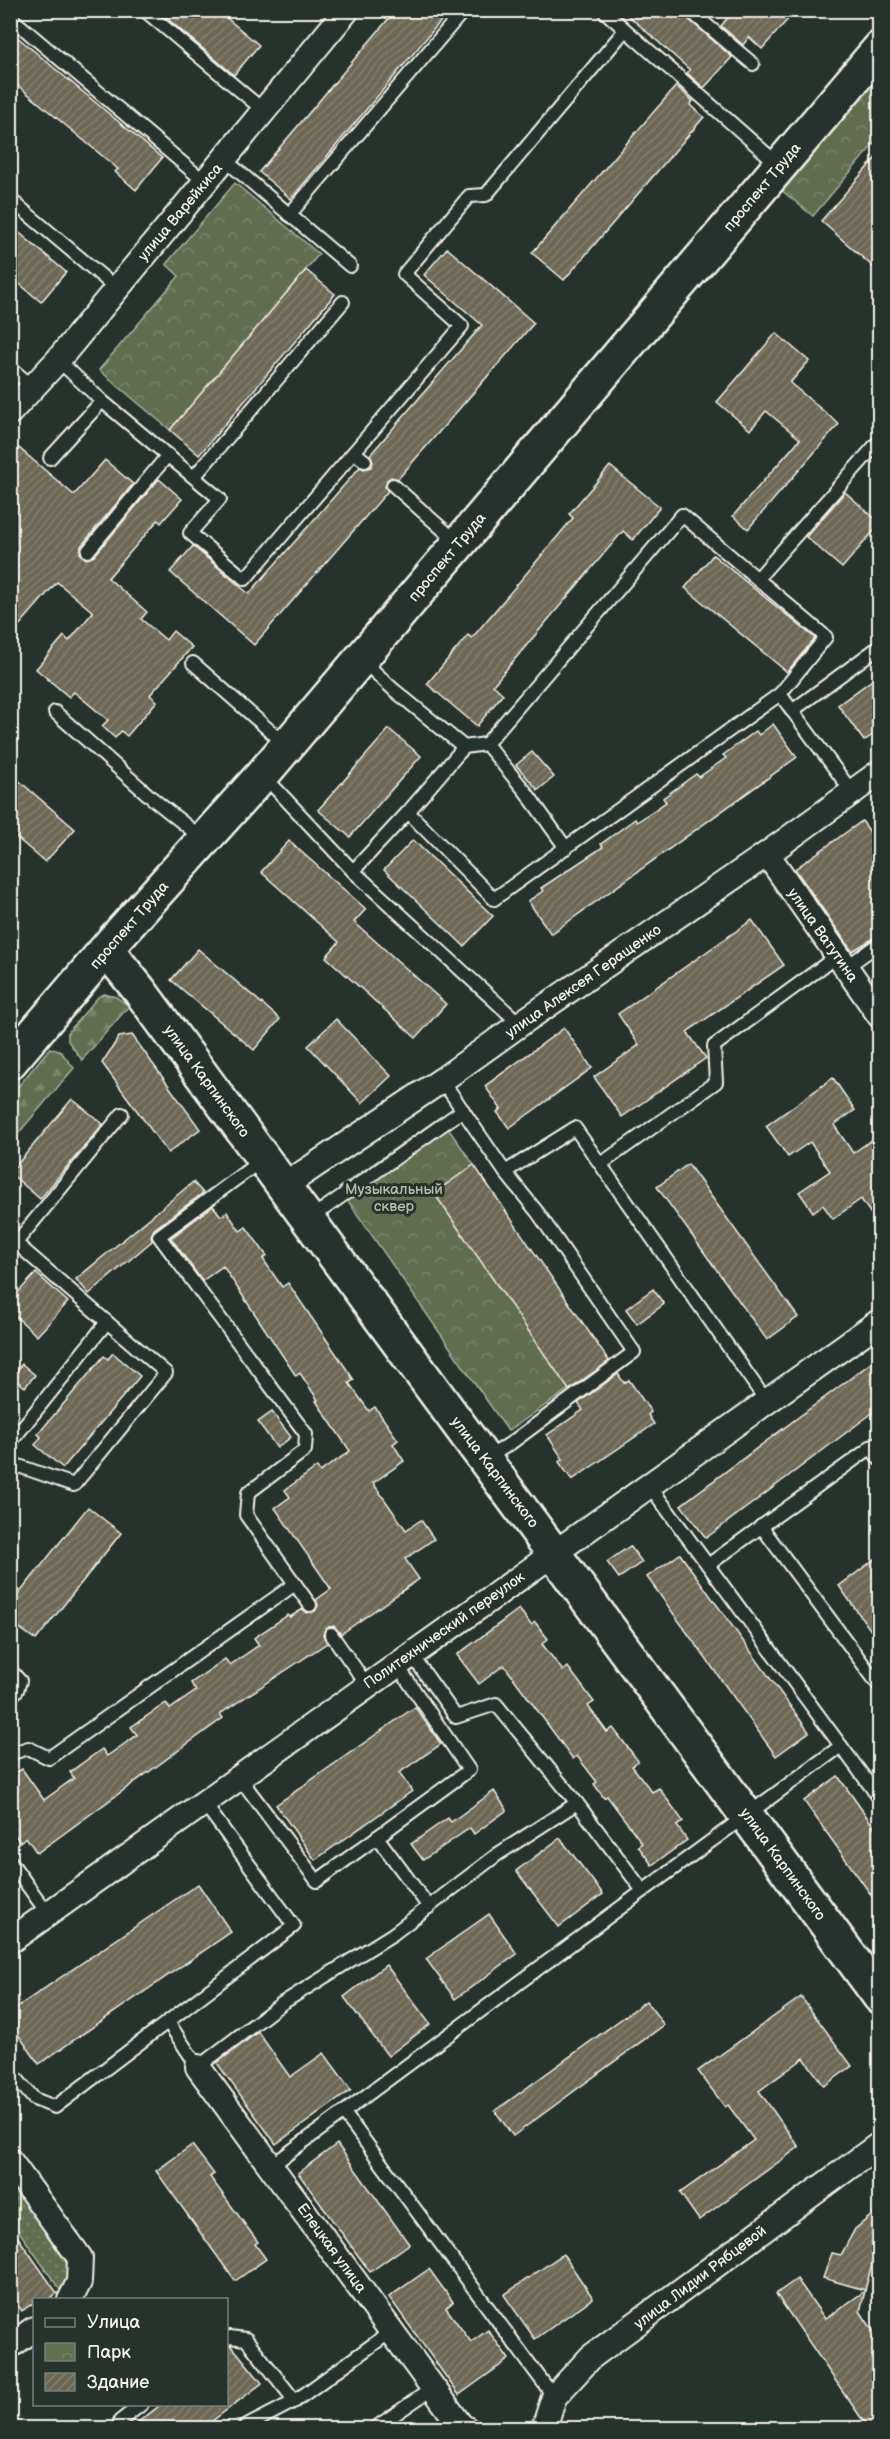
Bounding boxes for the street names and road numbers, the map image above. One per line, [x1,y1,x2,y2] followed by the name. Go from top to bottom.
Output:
[720,139,805,236] street label: проспект Труда
[134,159,227,265] street label: улица Варейкиса
[405,509,490,606] street label: проспект Труда
[86,877,173,973] street label: проспект Труда
[783,885,862,986] street label: улица Ватутина
[502,920,665,1043] street label: улица Алексея Геращенко
[159,1021,254,1141] street label: улица Карпинского
[447,1413,543,1532] street label: улица Карпинского
[360,1567,529,1693] street label: Политехнический переулок
[735,1804,830,1924] street label: улица Карпинского
[293,2200,370,2297] street label: Елецкая улица
[630,2221,770,2333] street label: улица Лидии Рябцевой

